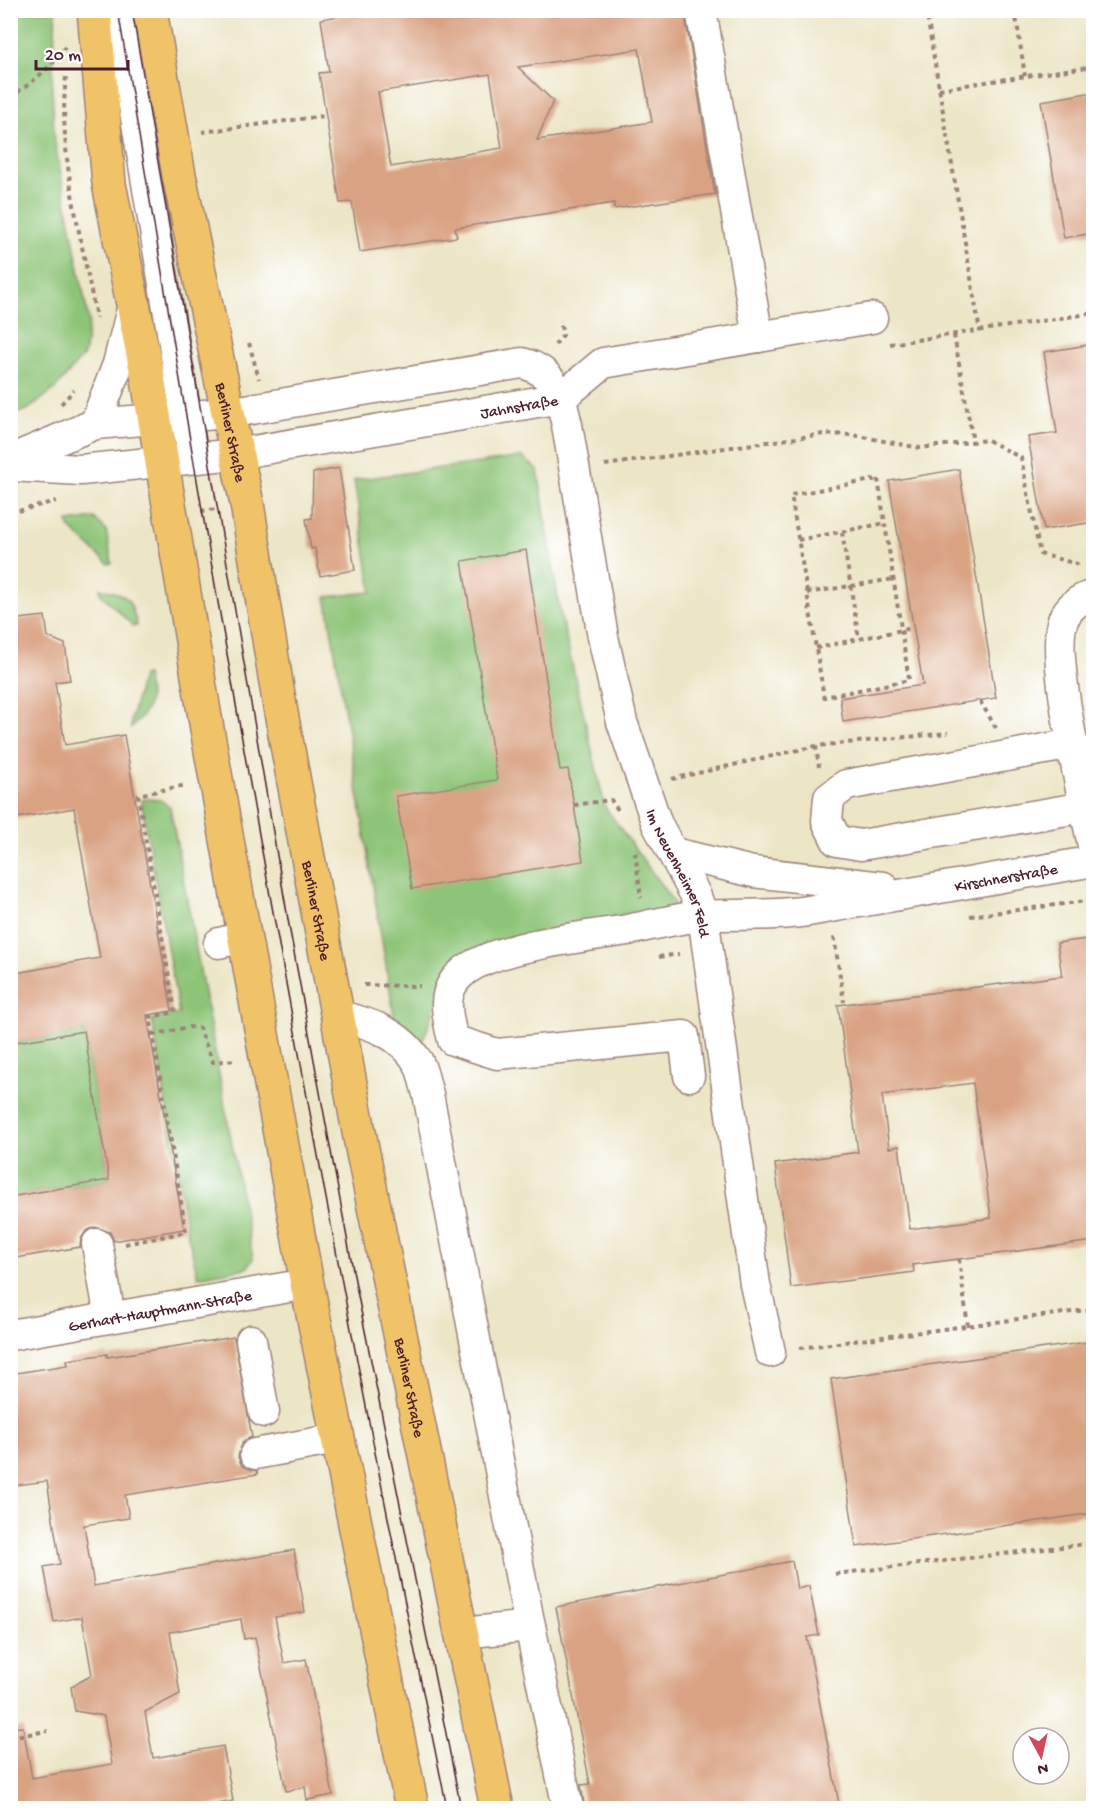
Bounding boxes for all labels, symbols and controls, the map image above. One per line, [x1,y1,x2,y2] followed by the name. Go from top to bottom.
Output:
[36,33,128,71] scale bar
[45,46,81,67] text: 20 m
[209,380,248,485] street label: Berliner Straße
[479,393,561,425] street label: Jahnstraße
[640,807,712,940] street label: Im Neuenheimer Feld
[296,859,333,963] street label: Berliner Straße
[953,861,1060,898] street label: Kirschnerstraße
[67,1288,254,1338] street label: Gerhart-Hauptmann-Straße
[388,1336,427,1440] street label: Berliner Straße
[1011,1726,1071,1786] north arrow
[1036,1757,1049,1778] text: N

